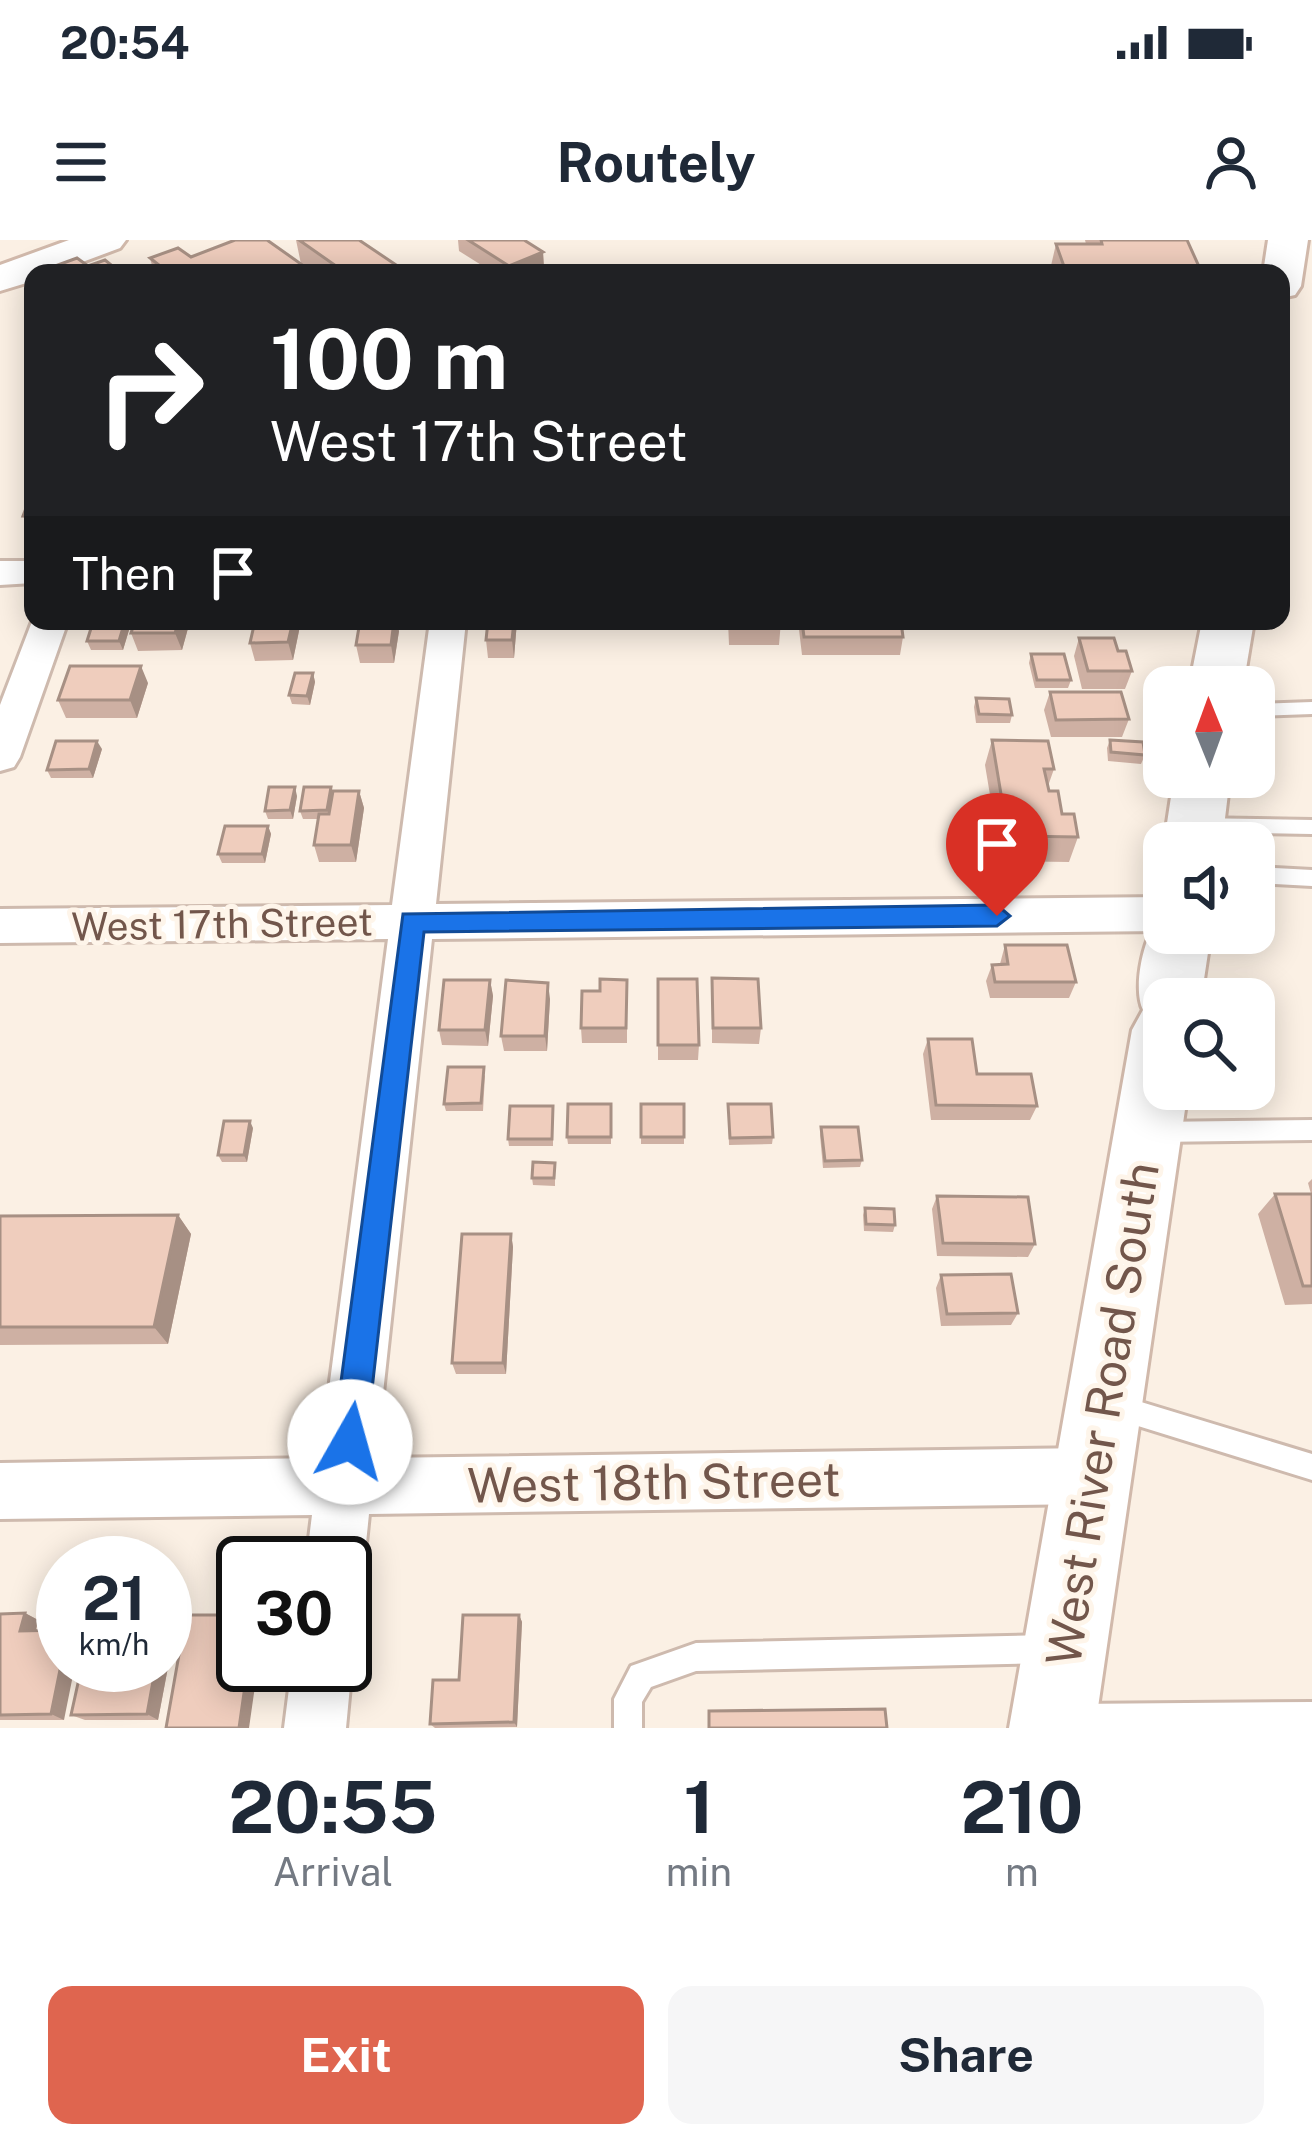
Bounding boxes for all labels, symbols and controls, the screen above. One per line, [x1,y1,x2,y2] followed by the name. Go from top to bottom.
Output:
[60,16,190,69] text: 20:54
[48,129,114,195] icon: menu
[1198,129,1264,195] icon: person
[556,131,756,194] text: Routely
[270,309,508,408] text: 100 m
[72,312,228,468] icon: right
[270,410,688,473] text: West 17th Street
[200,540,266,606] icon: arrive
[72,547,176,600] text: Then
[1143,666,1275,798] north arrow
[1143,666,1275,1110] map controls
[946,793,1048,916] pin
[964,811,1030,877] icon: arrive
[1143,822,1275,954] button: sound
[71,898,373,950] street label: West 17th Street
[1143,978,1275,1110] button: search
[1034,1158,1170,1670] street label: West River Road South
[287,1379,413,1505] position arrow
[467,1450,841,1514] street label: West 18th Street
[216,1536,372,1692] speed limit sign: 30
[82,1563,146,1634] text: 21
[79,1626,149,1662] text: km/h
[229,1765,437,1849] text: 20:55
[683,1765,714,1849] text: 1
[960,1765,1083,1849] text: 210
[273,1849,393,1895] text: Arrival
[666,1849,732,1895] text: min
[1005,1849,1039,1895] text: m
[48,1986,644,2124] button: Exit
[668,1986,1264,2124] button: Share

